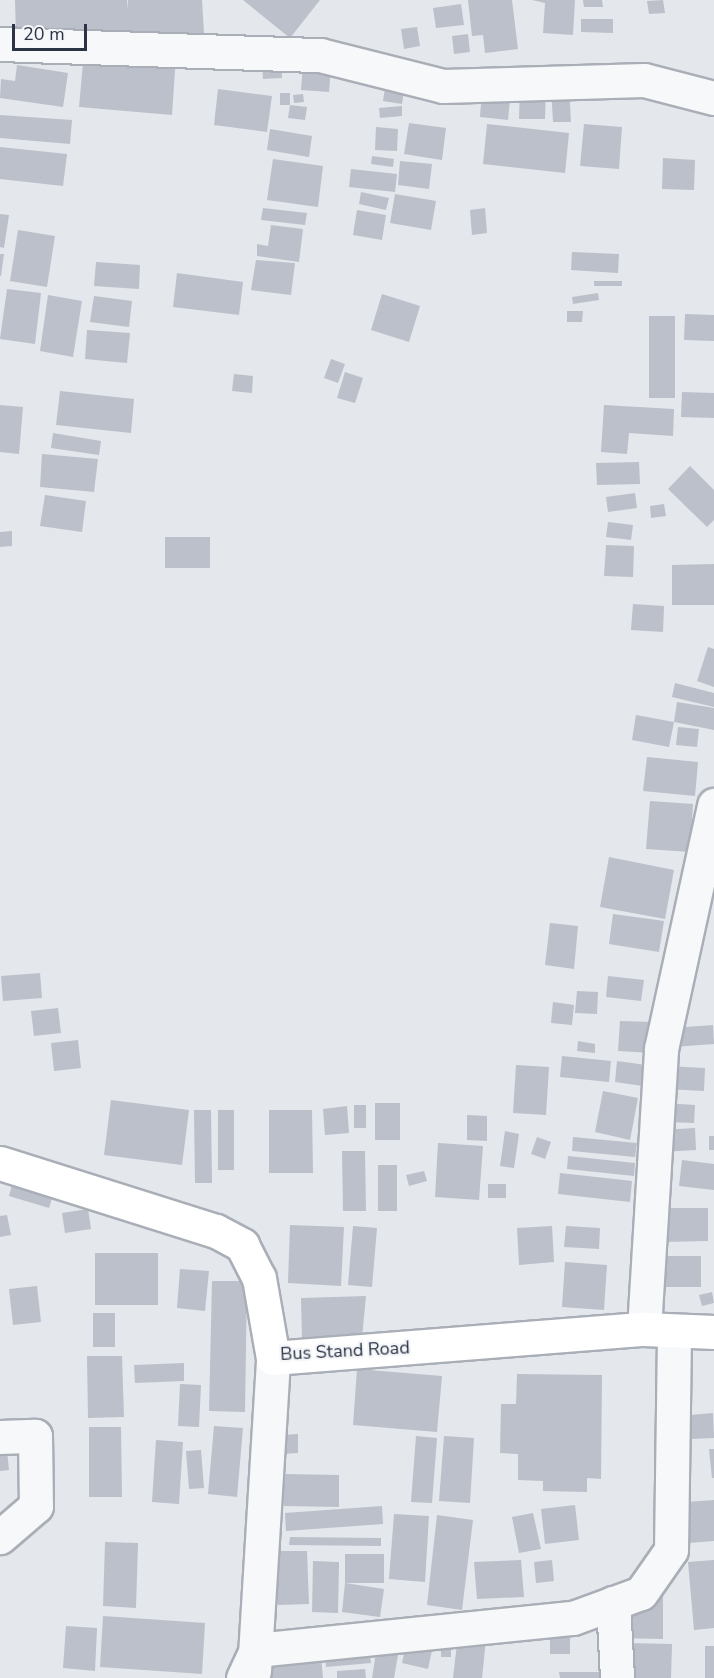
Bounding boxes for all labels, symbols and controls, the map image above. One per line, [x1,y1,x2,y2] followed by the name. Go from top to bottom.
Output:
[15,12,90,50] scale bar
[23,22,65,46] text: 20 m
[280,1337,410,1365] street label: Bus Stand Road

